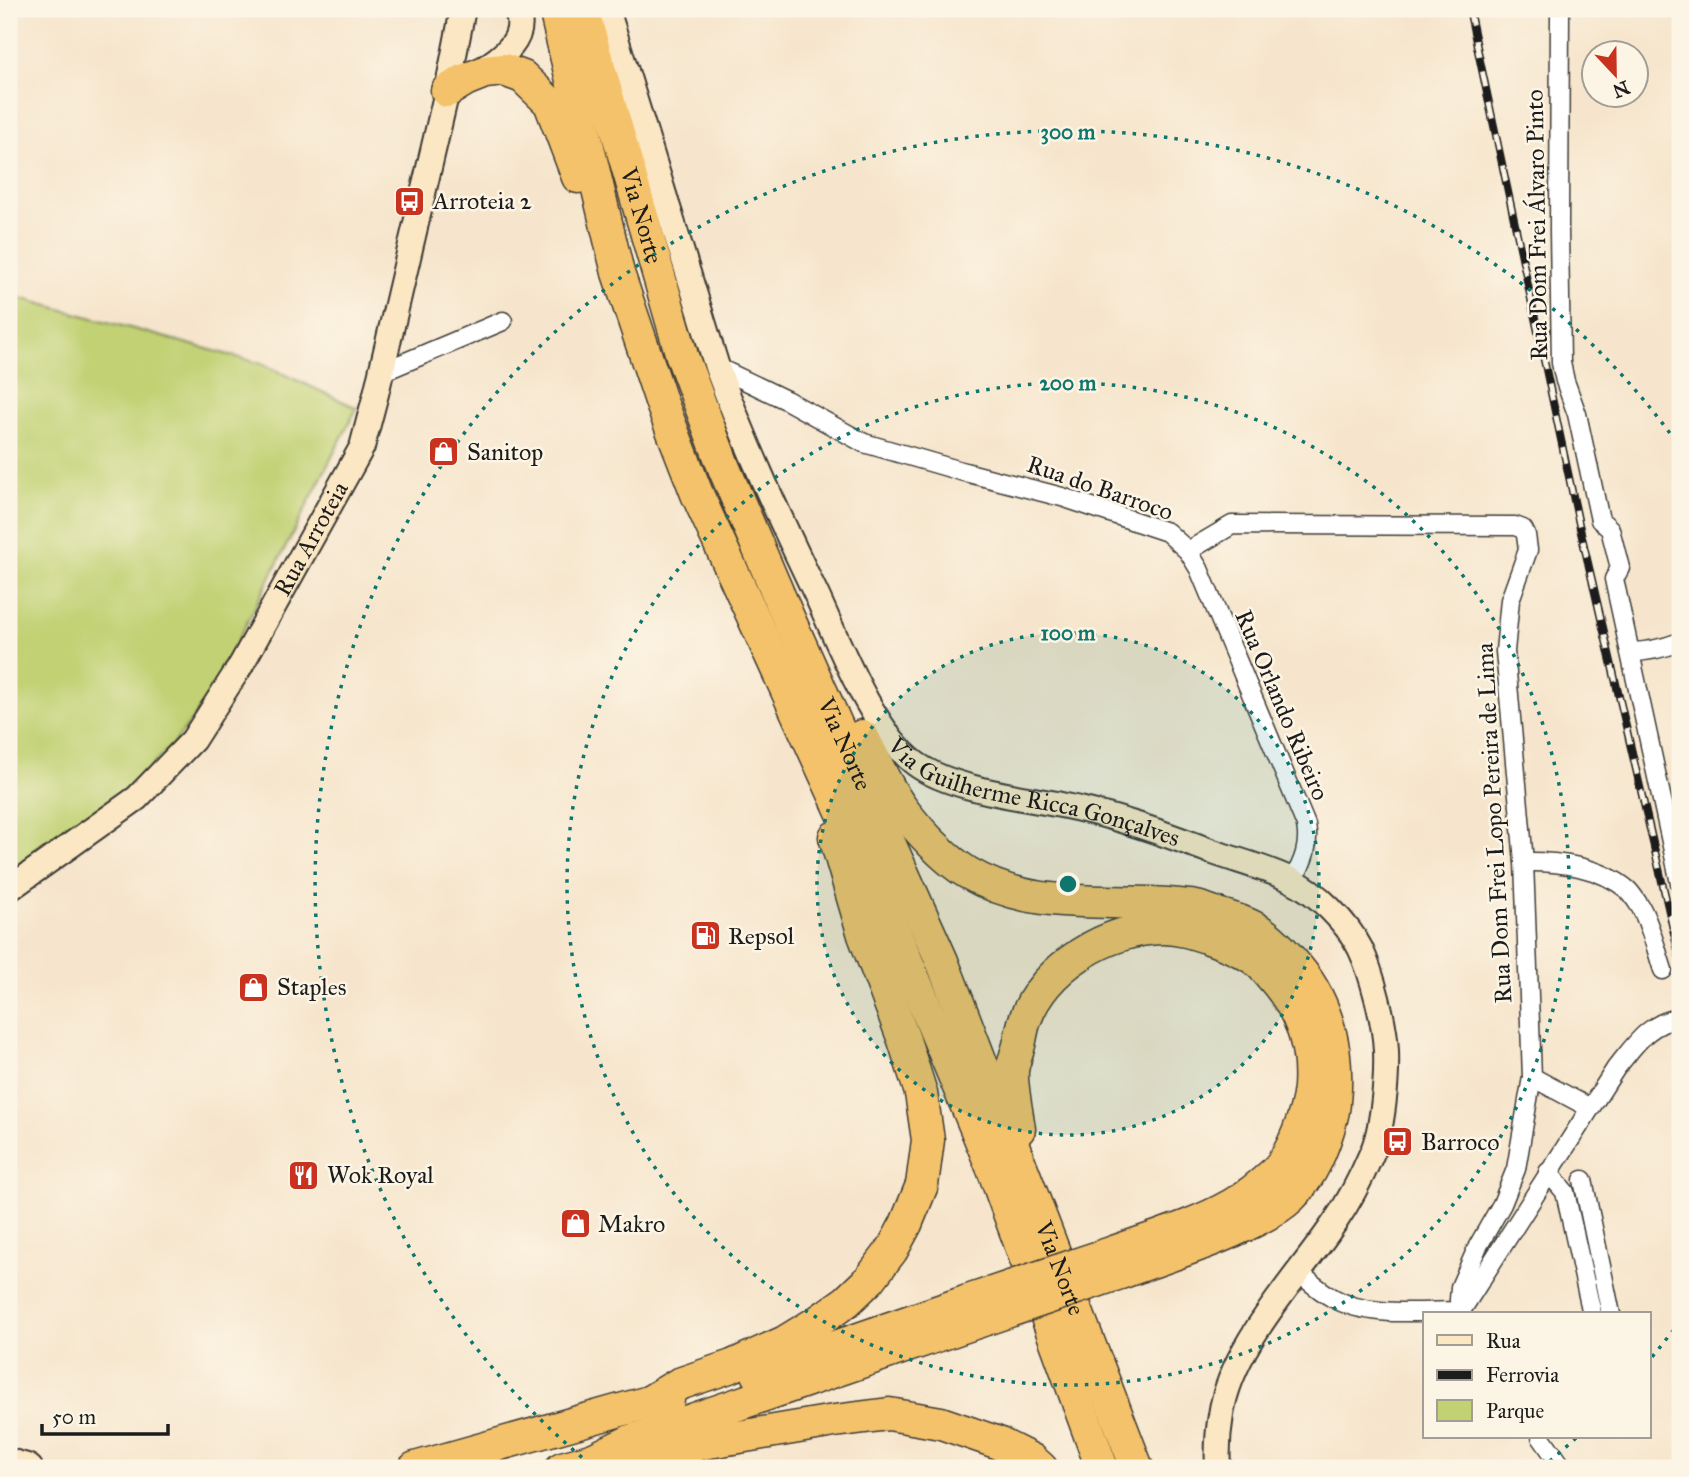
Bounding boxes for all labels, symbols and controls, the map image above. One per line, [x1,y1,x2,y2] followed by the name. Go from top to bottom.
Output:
[1580,38,1650,108] north arrow
[1609,76,1633,103] text: N
[1520,89,1554,361] street label: Rua Dom Frei Álvaro Pinto
[1040,119,1096,145] text: 300 m
[613,163,670,267] street label: Via Norte
[393,184,427,218] bus stop icon: Arroteia 2
[432,186,532,216] place label: Arroteia 2
[1040,370,1097,396] text: 200 m
[427,435,461,469] shop icon: Sanitop
[467,437,543,467] place label: Sanitop
[1023,449,1177,527] street label: Rua do Barroco
[267,476,355,601] street label: Rua Arroteia
[1228,605,1336,805] street label: Rua Orlando Ribeiro
[1041,620,1096,646] text: 100 m
[1470,641,1518,1004] street label: Rua Dom Frei Lopo Pereira de Lima
[811,692,879,795] street label: Via Norte
[881,730,1184,853] street label: Via Guilherme Ricca Gonçalves
[1056,872,1080,896] centre of rings
[688,919,722,953] fuel station icon: Repsol
[728,921,795,951] place label: Repsol
[237,970,271,1004] shop icon: Staples
[277,972,346,1002] place label: Staples
[1381,1125,1415,1159] bus stop icon: Barroco
[1421,1127,1500,1157] place label: Barroco
[287,1158,321,1192] restaurant icon: Wok Royal
[327,1160,434,1190] place label: Wok Royal
[558,1207,592,1241] shop icon: Makro
[598,1209,665,1239] place label: Makro
[1028,1216,1092,1320] street label: Via Norte
[1423,1312,1650,1438] legend
[1486,1328,1521,1354] text: Rua
[1486,1362,1559,1388] text: Ferrovia
[42,1393,168,1437] scale bar
[1486,1398,1545,1424] text: Parque
[52,1404,97,1430] text: 50 m

